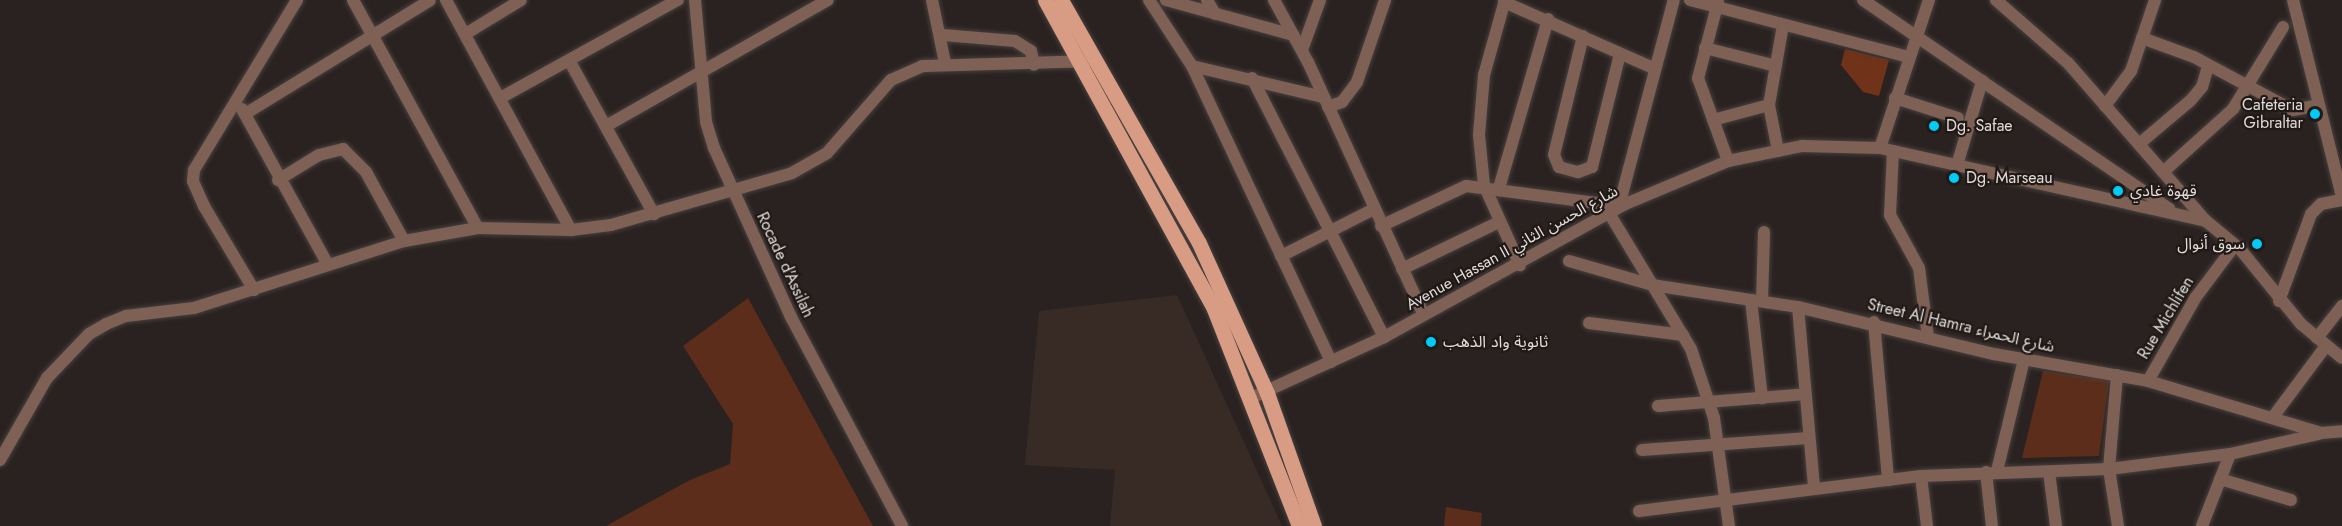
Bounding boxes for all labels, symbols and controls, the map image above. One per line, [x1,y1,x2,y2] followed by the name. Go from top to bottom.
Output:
[2242,95,2303,133] place label: Cafeteria Gibraltar
[2308,107,2322,121] marker: Cafeteria Gibraltar
[1946,116,2013,136] place label: Dg. Safae
[1927,119,1941,133] marker: Dg. Safae
[1966,168,2053,188] place label: Dg. Marseau
[1947,171,1961,185] marker: Dg. Marseau
[2130,181,2197,201] place label: قهوة غادي
[1403,182,1621,314] street label: Avenue Hassan II شارع الحسن الثاني
[2111,184,2125,198] marker: قهوة غادي
[752,209,818,321] street label: Rocade d'Assilah
[2177,234,2245,254] place label: سوق أنوال
[2250,237,2264,251] marker: سوق أنوال
[2134,273,2198,363] street label: Rue Michlifen
[1866,295,2056,357] street label: Street Al Hamra شارع الحمراء
[1443,332,1548,352] place label: ثانوية واد الذهب
[1424,335,1438,349] marker: ثانوية واد الذهب

